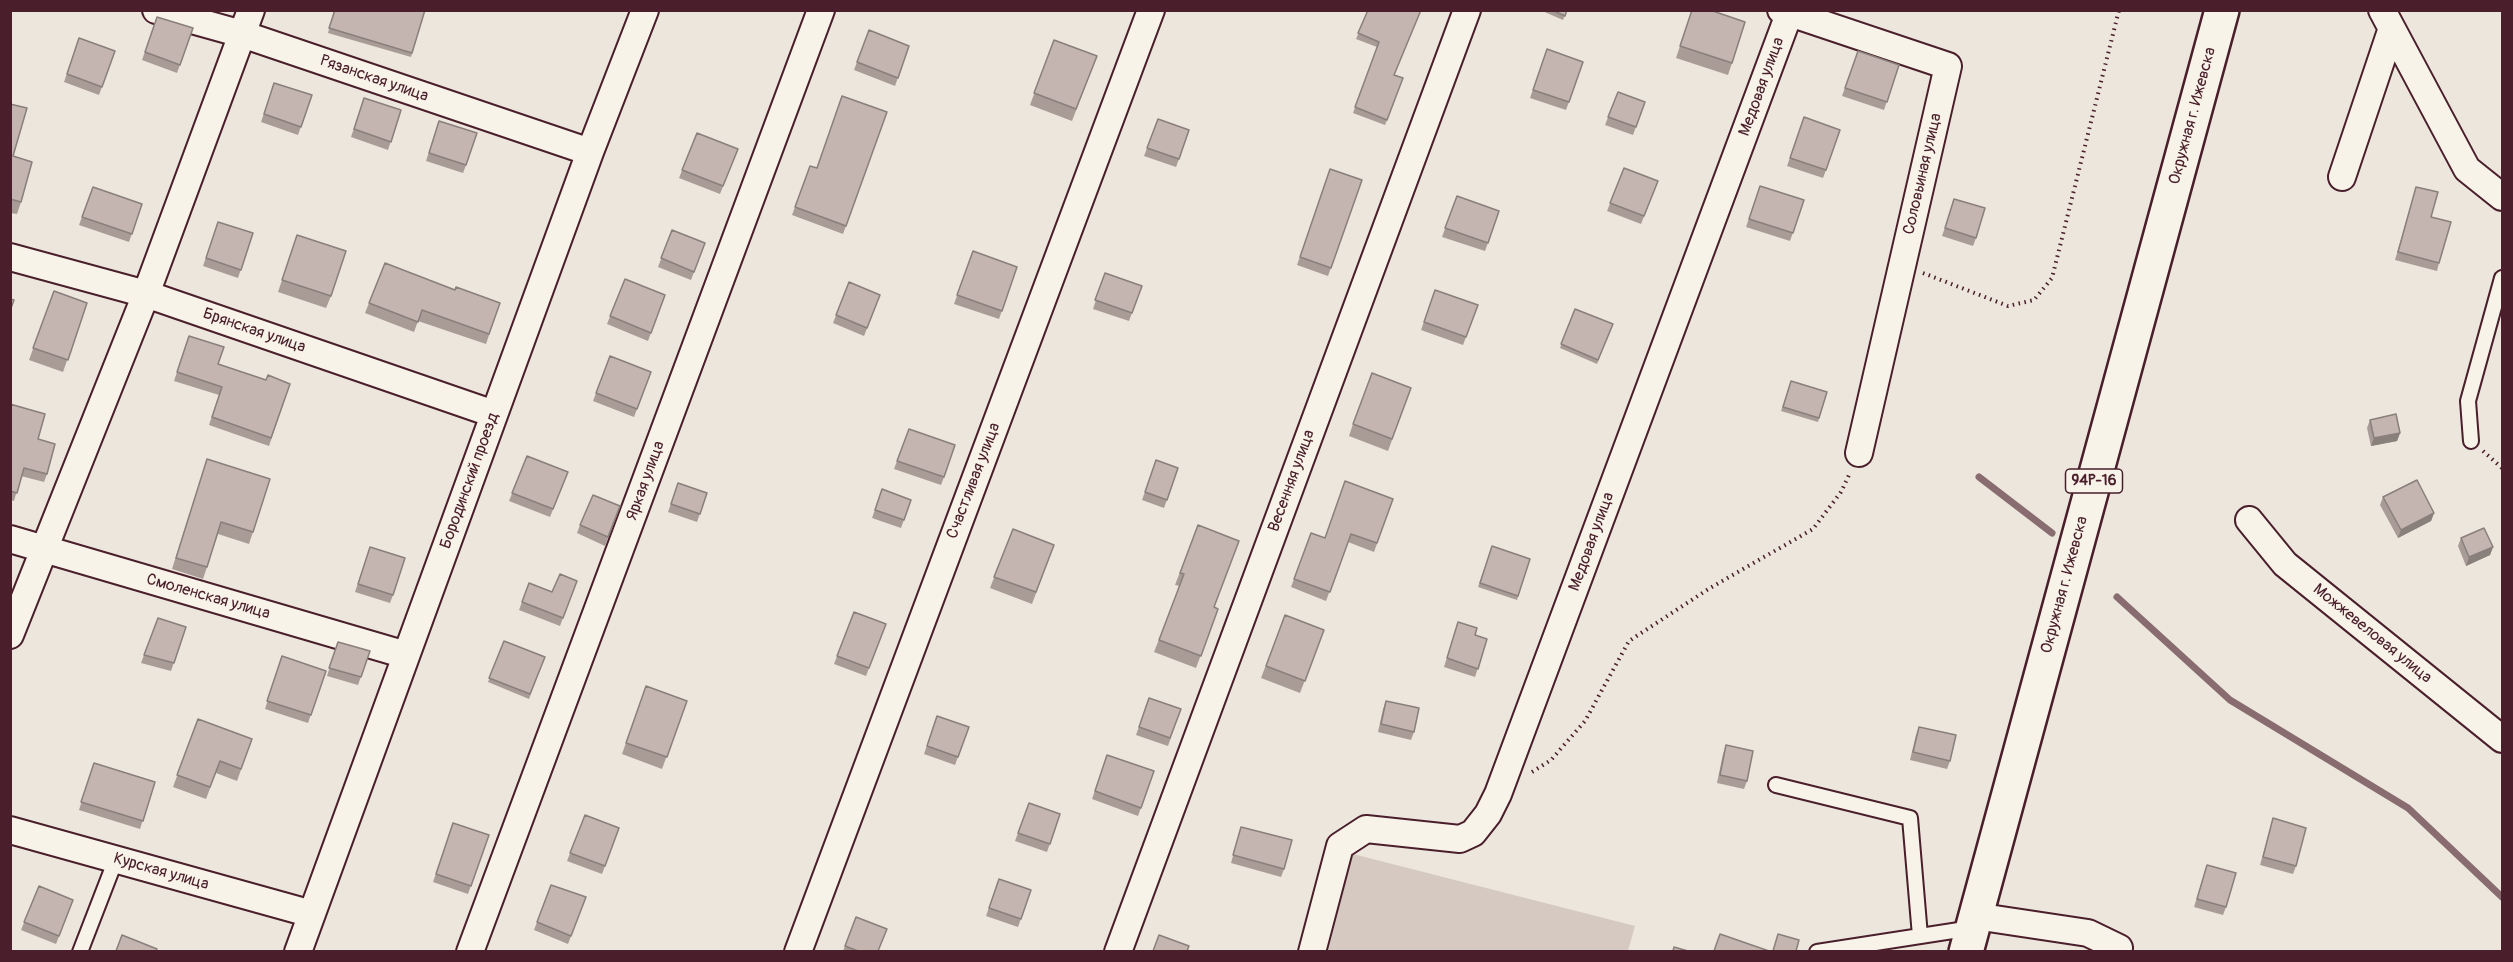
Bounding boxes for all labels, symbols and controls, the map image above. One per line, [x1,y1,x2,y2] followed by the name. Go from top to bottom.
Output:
[1735,35,1789,139] street label: Медовая улица
[2165,45,2221,187] street label: Окружная г. Ижевска
[317,51,431,107] street label: Рязанская улица
[1900,111,1946,237] street label: Соловьиная улица
[200,304,308,358] street label: Брянская улица
[436,410,504,552] street label: Бородинский проезд
[943,420,1005,542] street label: Счастливая улица
[1265,427,1319,535] street label: Весенняя улица
[623,439,669,523] street label: Яркая улица
[2066,469,2122,493] road number: 94Р-16
[1565,490,1619,594] street label: Медовая улица
[2037,514,2093,656] street label: Окружная г. Ижевска
[144,570,272,624] street label: Смоленская улица
[2309,580,2435,688] street label: Можжевеловая улица
[111,849,211,895] street label: Курская улица

